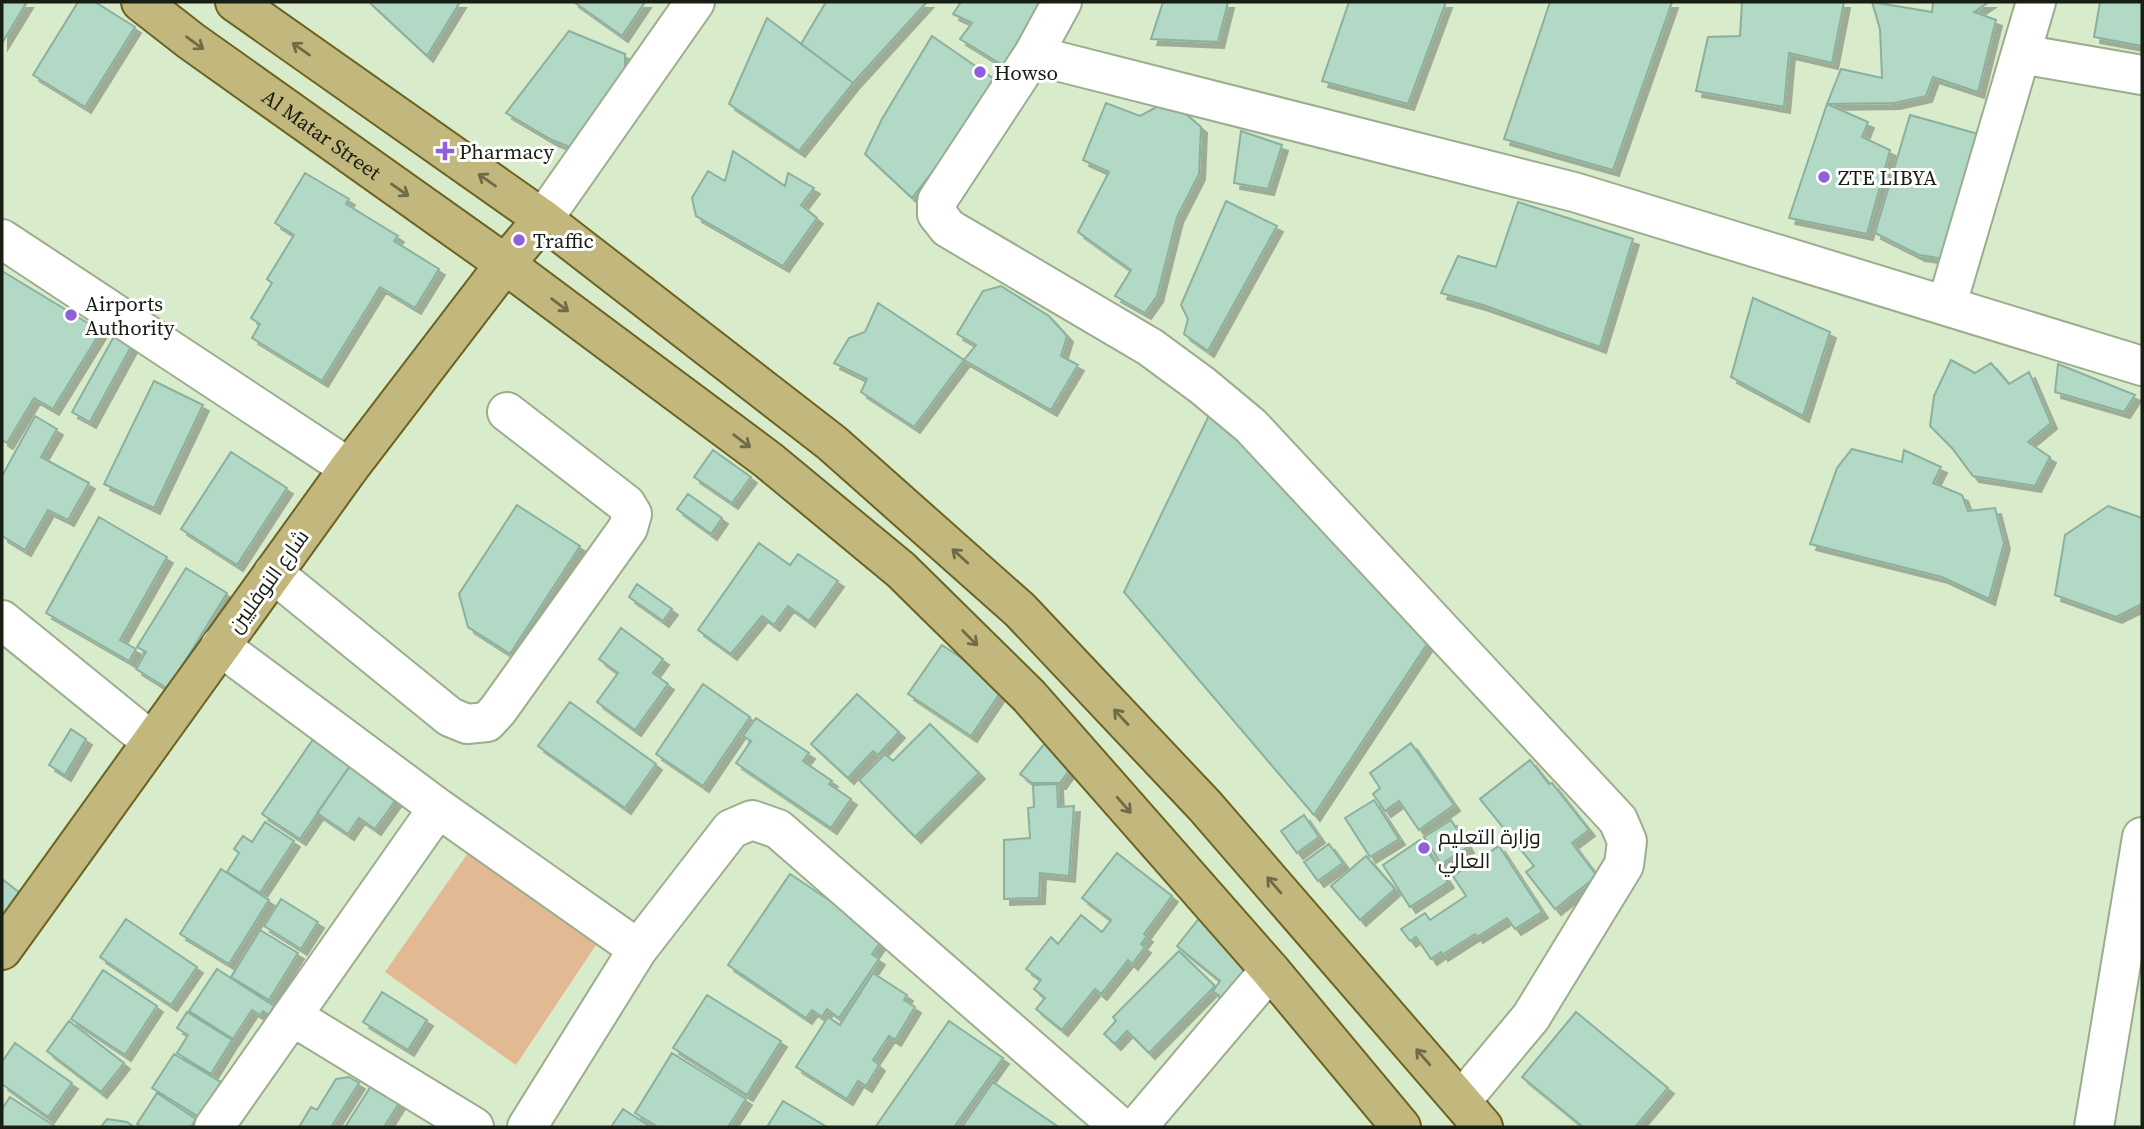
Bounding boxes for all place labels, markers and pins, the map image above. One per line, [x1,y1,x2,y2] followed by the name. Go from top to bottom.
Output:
[994,58,1058,87] place label: Howso
[972,64,988,80] marker: Howso
[459,137,554,166] place label: Pharmacy
[437,143,453,159] marker: Pharmacy
[1838,163,1937,192] place label: ZTE LIBYA
[1816,169,1832,185] marker: ZTE LIBYA
[533,226,594,255] place label: Traffic
[511,232,527,248] marker: Traffic
[85,289,175,342] place label: Airports Authority
[63,307,79,323] marker: Airports Authority
[1438,822,1541,877] place label: وزارة التعليم العالي
[1416,840,1432,856] marker: وزارة التعليم العالي

